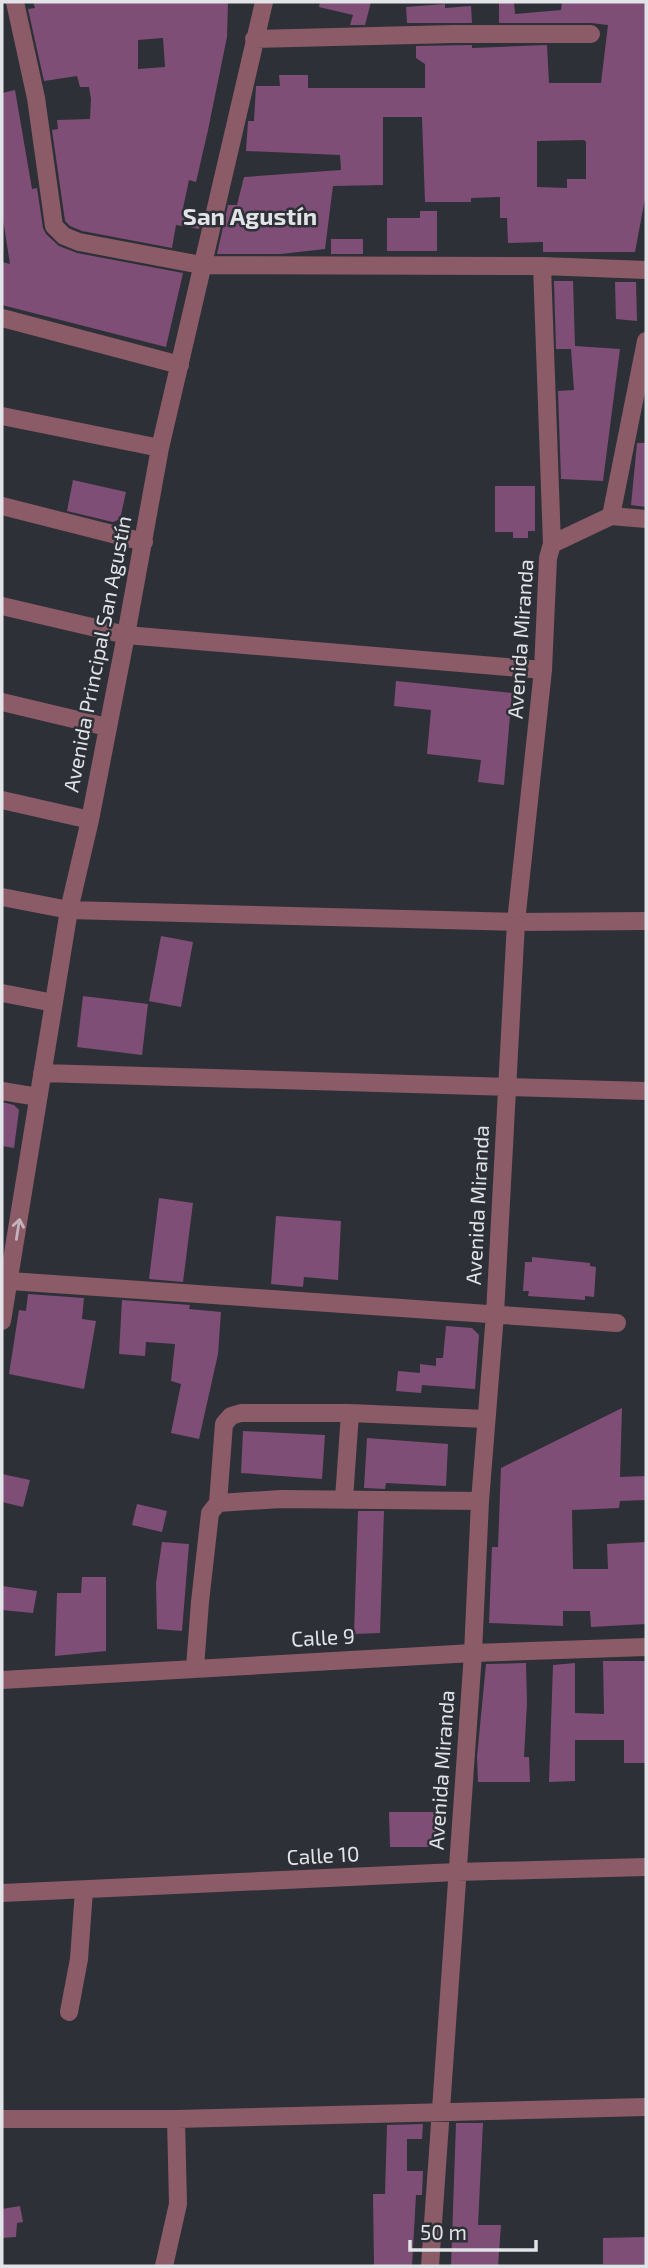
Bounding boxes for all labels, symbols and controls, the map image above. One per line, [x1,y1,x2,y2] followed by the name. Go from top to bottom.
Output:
[183,201,317,230] district label: San Agustín
[57,513,136,794] street label: Avenida Principal San Agustín
[501,558,538,720] street label: Avenida Miranda
[460,1124,493,1285] street label: Avenida Miranda
[12,1218,25,1241] one-way arrow
[290,1622,356,1651] street label: Calle 9
[422,1689,459,1851] street label: Avenida Miranda
[286,1840,360,1869] street label: Calle 10
[410,2208,536,2252] scale bar
[420,2219,467,2244] text: 50 m

